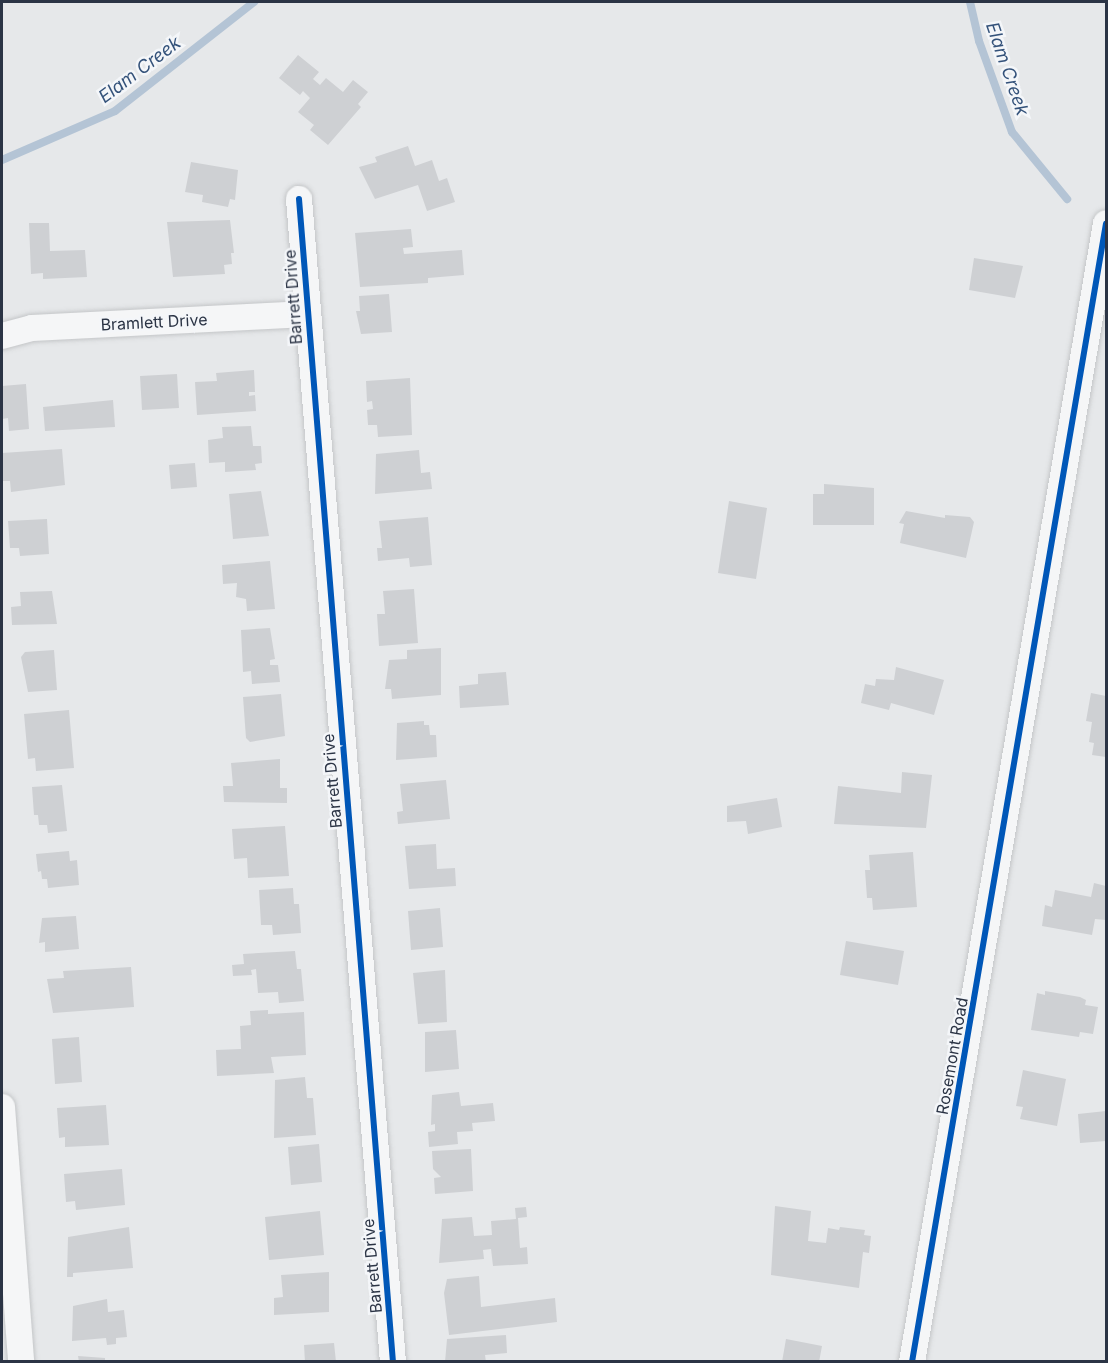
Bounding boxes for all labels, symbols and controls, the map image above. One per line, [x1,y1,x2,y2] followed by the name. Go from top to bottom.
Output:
[981,19,1033,119] water label: Elam Creek
[95,32,185,108] water label: Elam Creek
[280,249,306,345] street label: Barrett Drive
[100,310,208,334] street label: Bramlett Drive
[318,733,346,829] street label: Barrett Drive
[932,996,972,1116] street label: Rosemont Road
[358,1218,386,1314] street label: Barrett Drive

